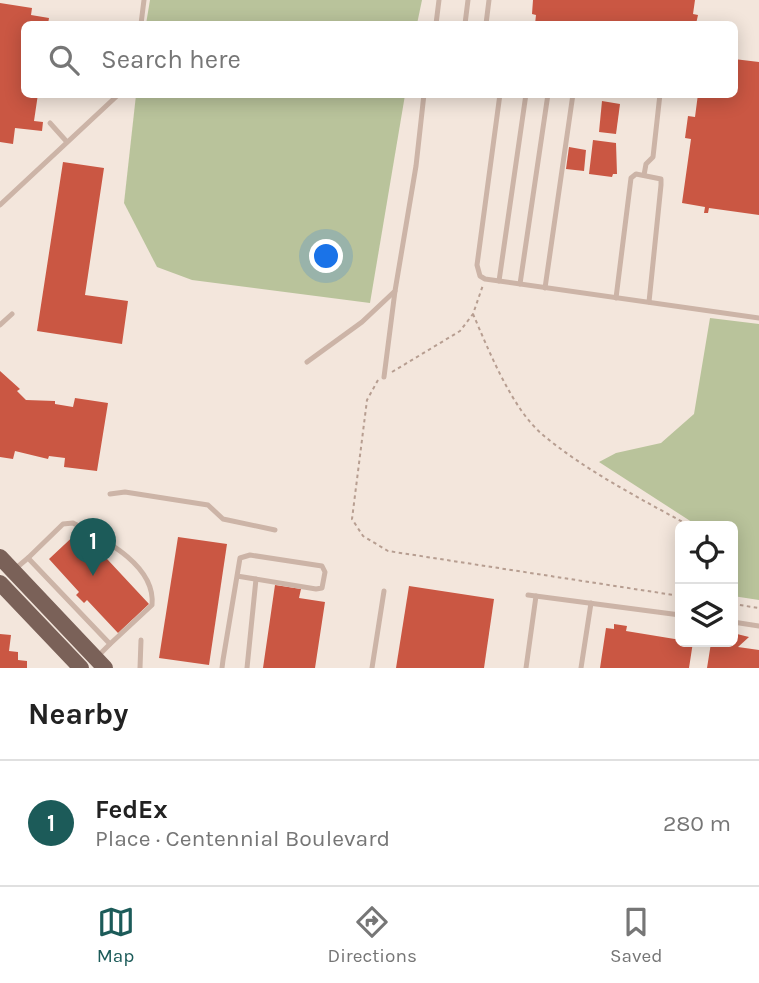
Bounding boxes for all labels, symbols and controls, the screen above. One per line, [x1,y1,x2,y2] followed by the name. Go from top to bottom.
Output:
[21,21,738,98] search box
[45,41,83,79] icon: search
[101,44,241,75] text: Search here
[309,239,343,273] your location
[70,518,116,576] pin: 1
[675,521,738,647] map controls
[675,521,738,584] button: locate
[675,584,738,647] button: layers
[28,696,128,732] text: Nearby
[95,794,168,825] text: FedEx
[47,810,55,837] text: 1
[663,810,731,837] text: 280 m
[95,825,390,852] text: Place · Centennial Boulevard
[97,903,135,967] tab: Map
[328,903,417,967] tab: Directions
[610,903,662,967] tab: Saved

